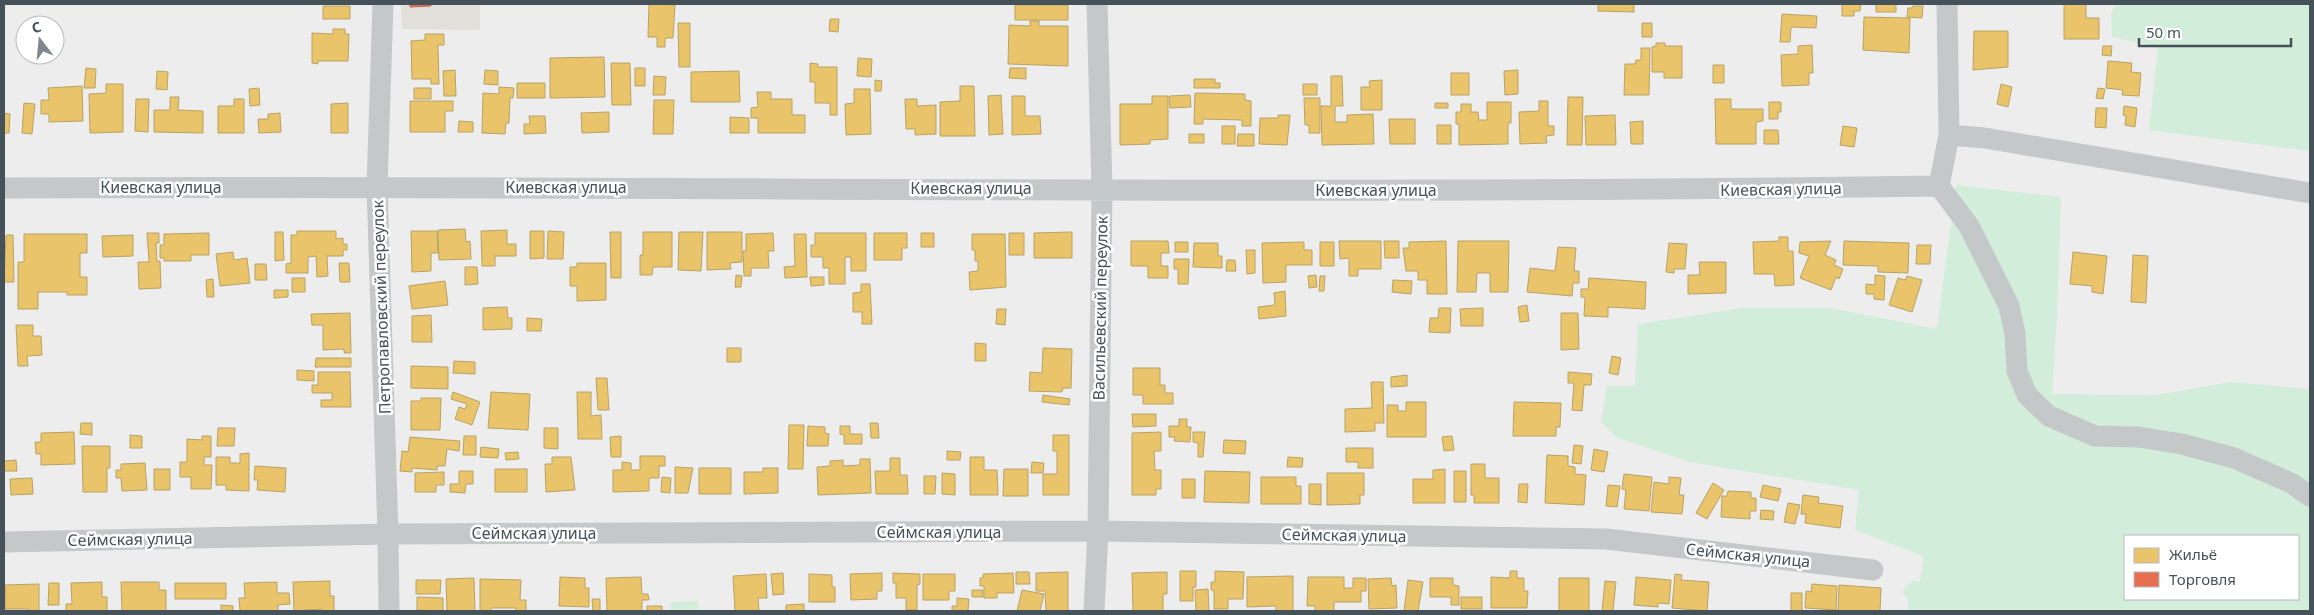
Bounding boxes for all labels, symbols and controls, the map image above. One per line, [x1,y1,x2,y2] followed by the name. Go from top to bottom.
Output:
[15,15,65,65] north arrow
[2139,15,2292,47] scale bar
[29,17,43,37] text: С
[2146,22,2181,42] text: 50 m
[100,176,222,198] street label: Киевская улица
[505,176,627,198] street label: Киевская улица
[910,177,1032,199] street label: Киевская улица
[1720,177,1842,201] street label: Киевская улица
[1315,179,1437,201] street label: Киевская улица
[366,199,396,414] street label: Петропавловский переулок
[1087,215,1113,401] street label: Васильевский переулок
[877,521,1002,543] street label: Сеймская улица
[472,522,597,544] street label: Сеймская улица
[1281,523,1407,547] street label: Сеймская улица
[67,527,193,551] street label: Сеймская улица
[2124,535,2299,600] legend
[1685,538,1811,572] street label: Сеймская улица
[2169,544,2217,564] text: Жильё
[2169,569,2236,589] text: Торговля

